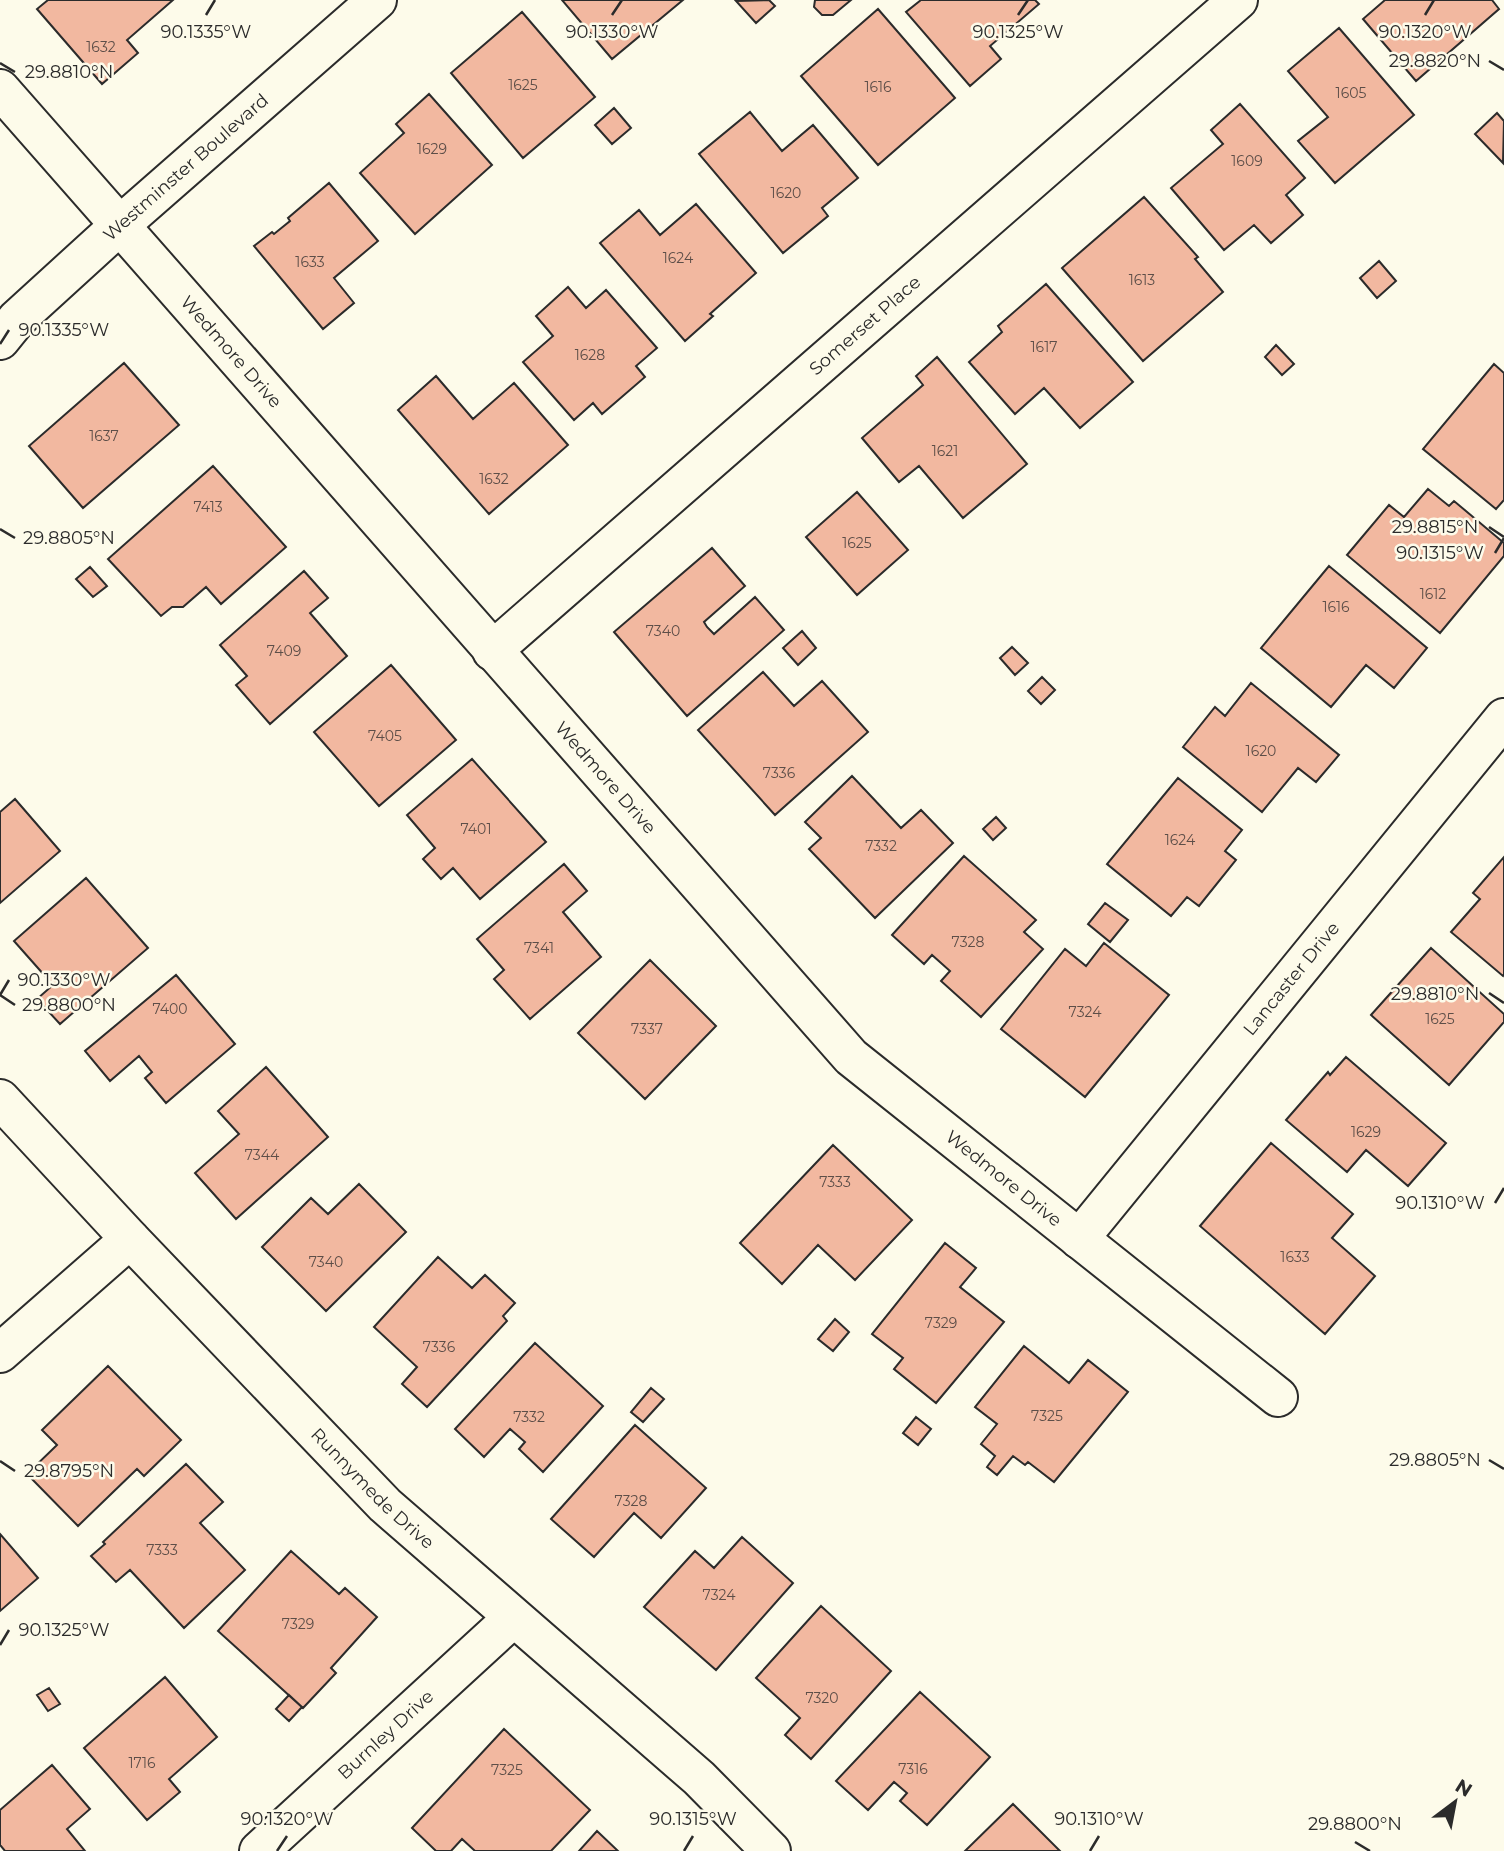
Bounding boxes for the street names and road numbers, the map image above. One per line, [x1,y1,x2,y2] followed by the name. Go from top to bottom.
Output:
[99,89,273,246] street label: Westminster Boulevard
[805,271,925,380] street label: Somerset Place
[176,291,286,413] street label: Wedmore Drive
[550,717,661,838] street label: Wedmore Drive
[1239,917,1344,1040] street label: Lancaster Drive
[941,1126,1066,1232] street label: Wedmore Drive
[306,1423,439,1554] street label: Runnymede Drive
[333,1685,438,1784] street label: Burnley Drive

